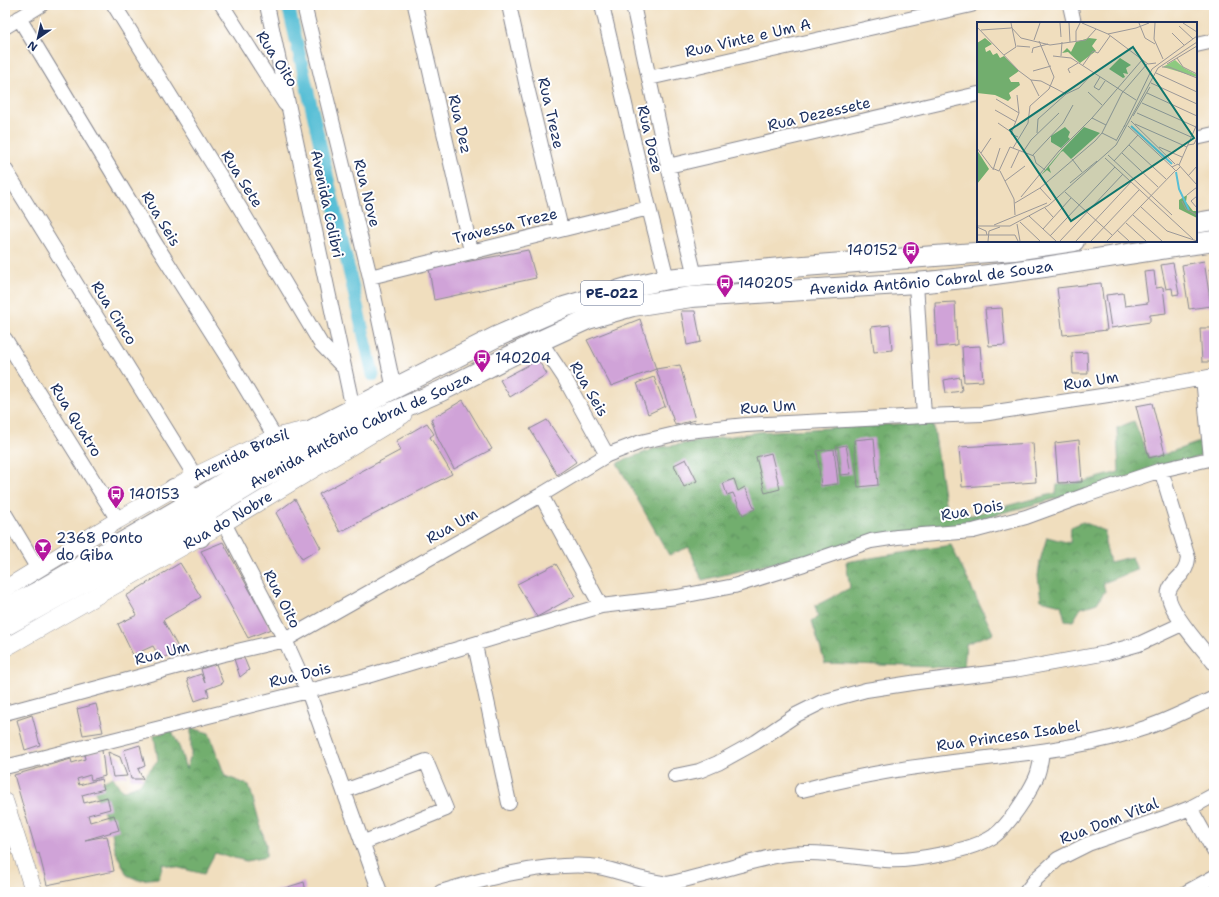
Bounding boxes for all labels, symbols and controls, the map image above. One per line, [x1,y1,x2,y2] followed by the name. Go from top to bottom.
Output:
[683,14,813,62] street label: Rua Vinte e Um A
[18,18,58,58] north arrow
[977,22,1197,242] inset map
[251,27,303,91] street label: Rua Oito
[25,37,40,55] text: N
[533,75,569,151] street label: Rua Treze
[766,92,872,136] street label: Rua Dezessete
[444,93,476,155] street label: Rua Dez
[633,103,667,175] street label: Rua Doze
[217,147,267,211] street label: Rua Sete
[306,148,348,260] street label: Avenida Colibri
[349,157,385,229] street label: Rua Nove
[137,188,185,250] street label: Rua Seis
[451,203,559,249] street label: Travessa Treze
[847,240,898,260] place label: 140152
[901,240,921,265] bus stop icon: 140152
[809,256,1055,300] street label: Avenida Antônio Cabral de Souza
[715,273,735,298] bus stop icon: 140205
[738,273,793,293] place label: 140205
[87,277,141,349] street label: Rua Cinco
[581,281,643,305] road number: PE-022
[472,348,492,373] bus stop icon: 140204
[495,348,551,368] place label: 140204
[565,358,613,420] street label: Rua Seis
[246,367,475,493] street label: Avenida Antônio Cabral de Souza
[1062,367,1120,395] street label: Rua Um
[45,379,107,461] street label: Rua Quatro
[739,395,797,419] street label: Rua Um
[190,424,291,485] street label: Avenida Brasil
[106,484,126,509] bus stop icon: 140153
[129,484,180,504] place label: 140153
[180,486,276,554] street label: Rua do Nobre
[939,495,1005,525] street label: Rua Dois
[423,504,481,548] street label: Rua Um
[56,528,143,565] place label: 2368 Ponto do Giba
[33,537,53,562] bar icon: 2368 Ponto do Giba
[259,566,305,632] street label: Rua Oito
[132,636,192,670] street label: Rua Um
[267,658,333,692] street label: Rua Dois
[935,716,1081,756] street label: Rua Princesa Isabel
[1057,793,1162,849] street label: Rua Dom Vital

